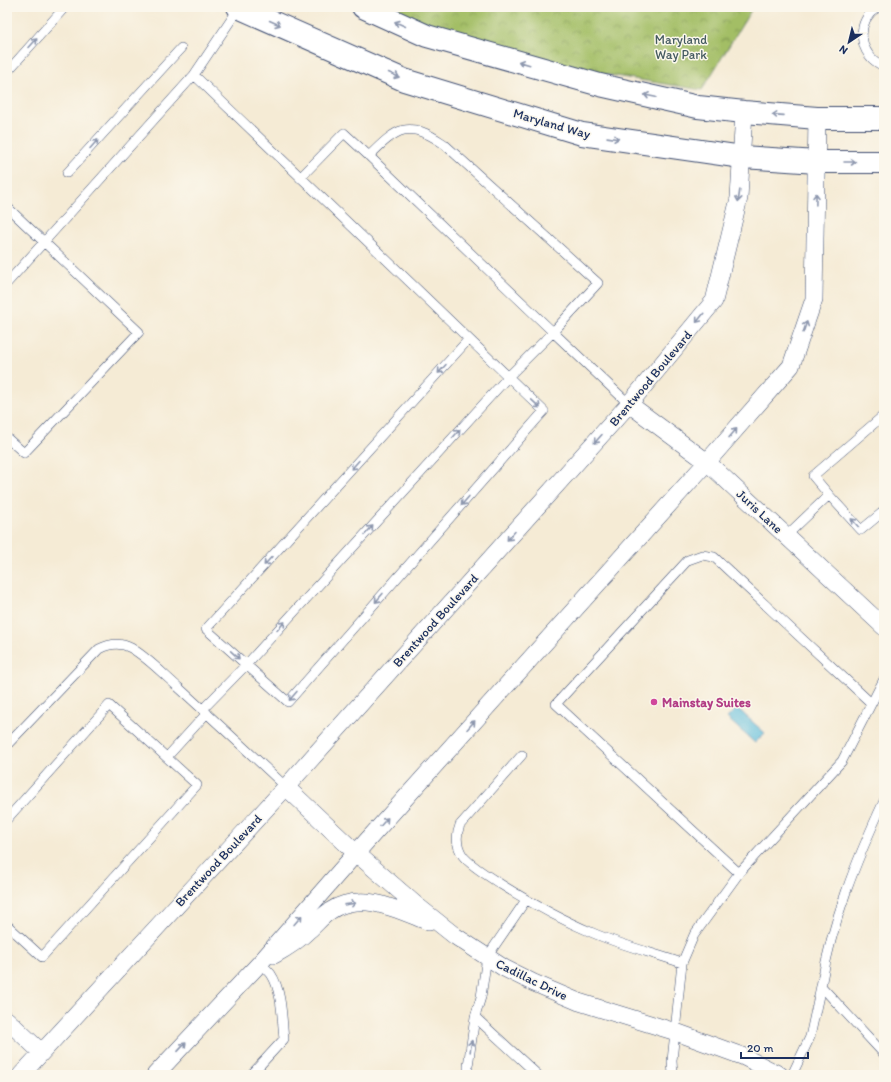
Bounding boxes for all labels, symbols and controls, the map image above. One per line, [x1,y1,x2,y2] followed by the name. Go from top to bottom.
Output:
[269,20,281,28] one-way arrow
[395,20,407,27] one-way arrow
[829,22,869,62] north arrow
[655,32,707,62] park label: Maryland Way Park
[28,38,38,48] one-way arrow
[837,42,850,57] text: N
[518,59,531,67] one-way arrow
[388,72,400,80] one-way arrow
[644,92,657,100] one-way arrow
[512,105,592,142] street label: Maryland Way
[772,111,785,118] one-way arrow
[606,134,619,142] one-way arrow
[89,139,98,149] one-way arrow
[843,158,856,166] one-way arrow
[735,189,743,202] one-way arrow
[812,193,820,206] one-way arrow
[696,313,704,324] one-way arrow
[801,321,809,333] one-way arrow
[606,327,695,429] street label: Brentwood Boulevard
[438,363,447,374] one-way arrow
[531,399,542,408] one-way arrow
[452,428,461,439] one-way arrow
[728,428,738,438] one-way arrow
[594,434,603,444] one-way arrow
[350,460,360,470] one-way arrow
[734,486,786,536] street label: Juris Lane
[460,495,469,506] one-way arrow
[851,518,860,529] one-way arrow
[364,525,374,535] one-way arrow
[507,530,516,541] one-way arrow
[263,556,272,566] one-way arrow
[390,571,481,670] street label: Brentwood Boulevard
[375,593,384,603] one-way arrow
[276,621,286,631] one-way arrow
[230,650,240,660] one-way arrow
[289,691,298,701] one-way arrow
[662,695,751,711] place label: Mainstay Suites
[649,697,659,707] marker: Mainstay Suites
[466,720,475,730] one-way arrow
[172,811,265,909] street label: Brentwood Boulevard
[379,817,389,827] one-way arrow
[343,900,356,908] one-way arrow
[294,914,303,925] one-way arrow
[494,956,570,1003] street label: Cadillac Drive
[741,1034,808,1060] scale bar
[467,1040,475,1053] one-way arrow
[747,1041,774,1055] text: 20 m
[177,1042,186,1052] one-way arrow

